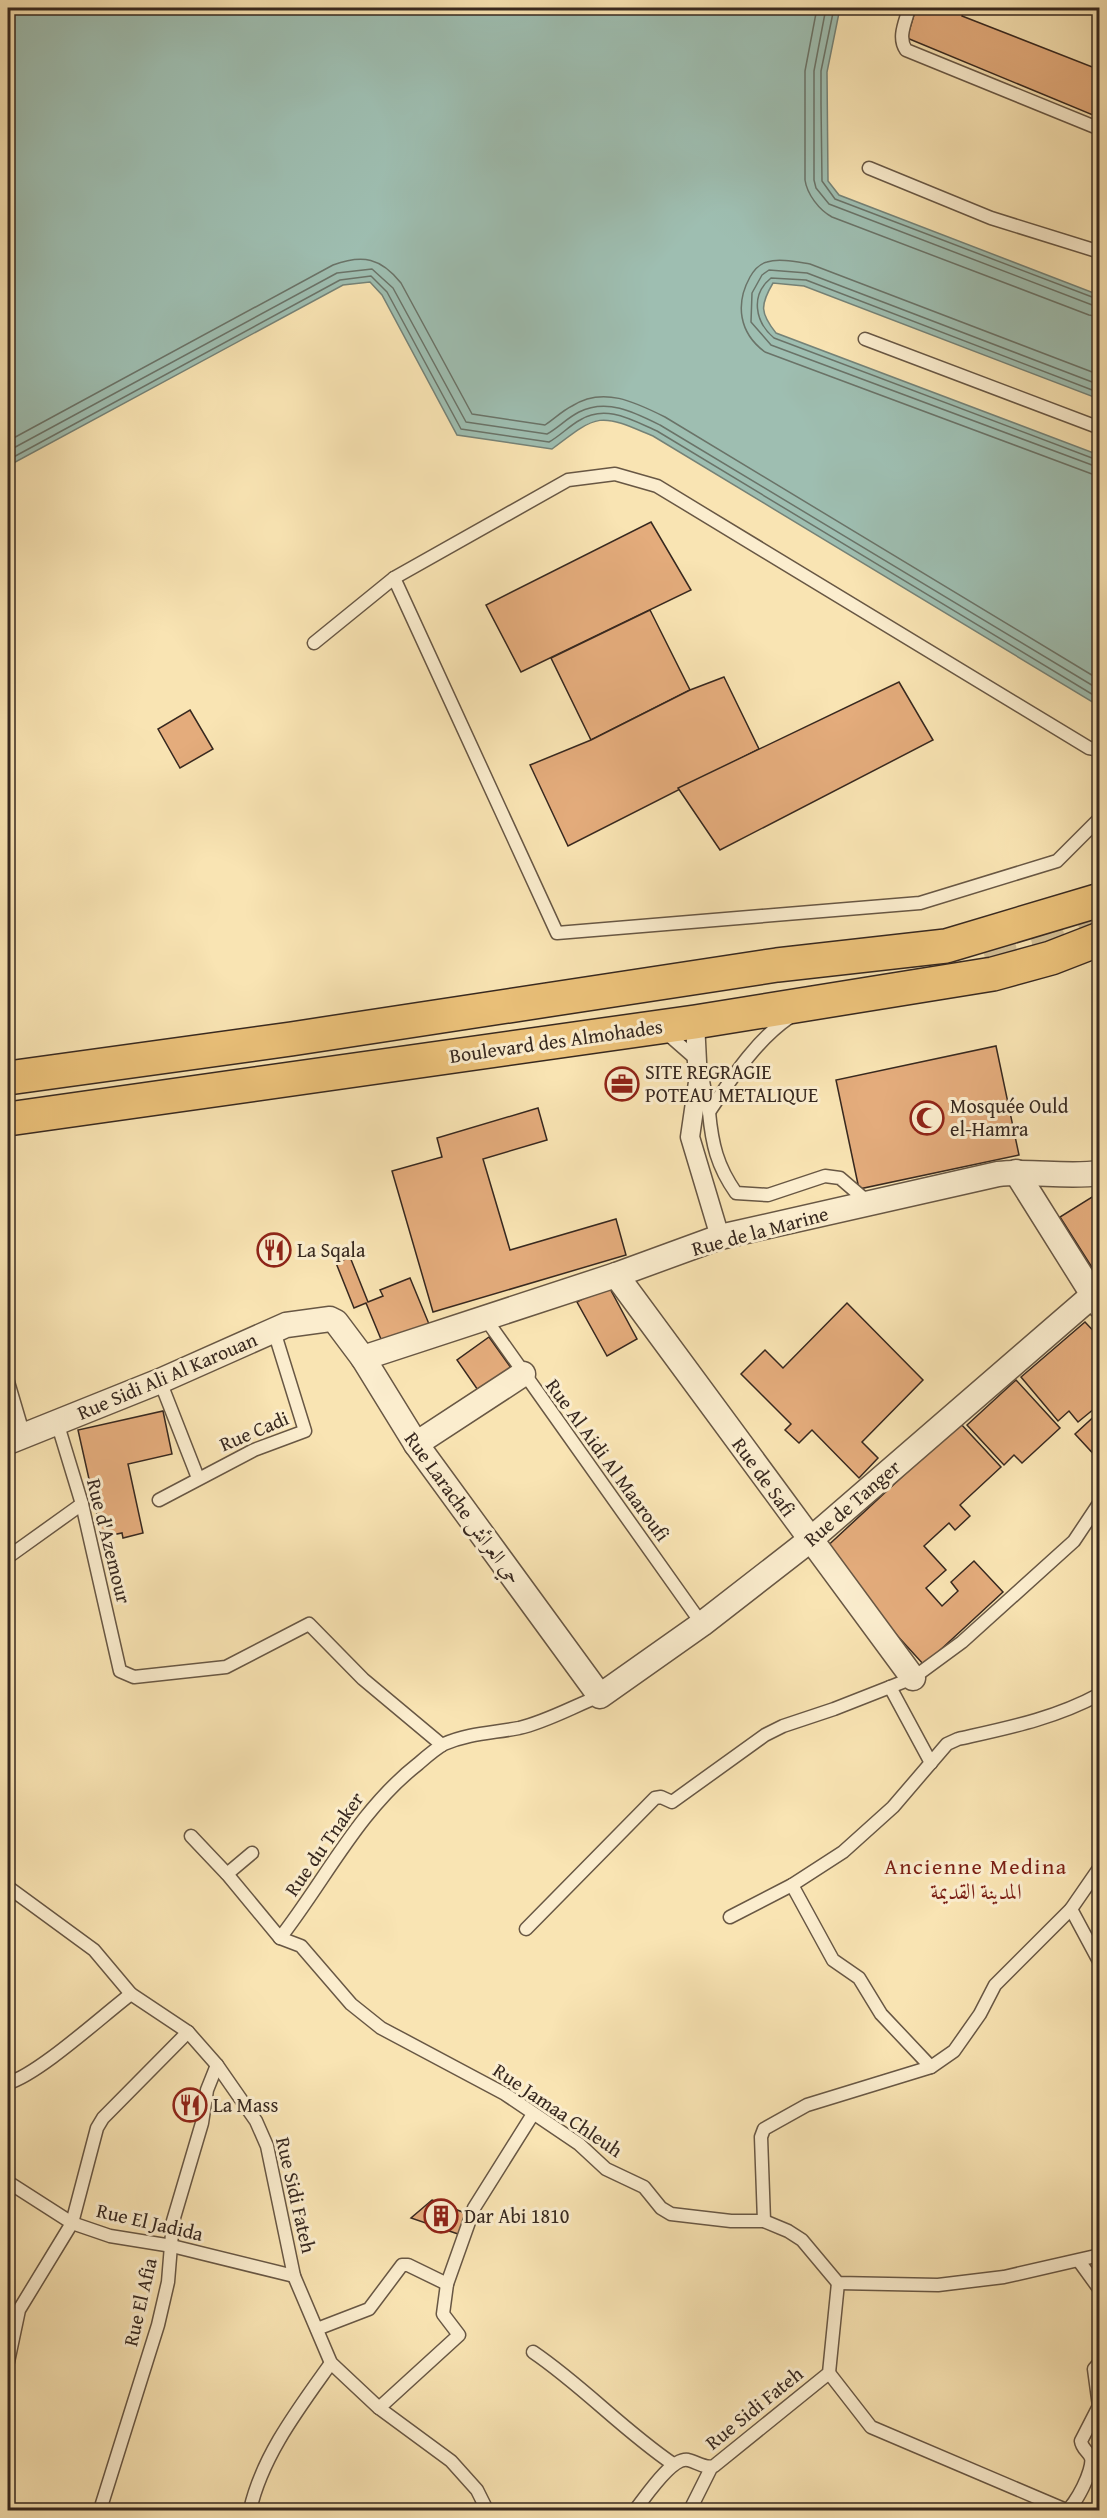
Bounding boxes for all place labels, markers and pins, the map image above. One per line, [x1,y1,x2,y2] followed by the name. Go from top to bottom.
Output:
[645,1057,818,1109] place label: SITE REGRAGIE POTEAU METALIQUE
[604,1066,640,1102] office icon: SITE REGRAGIE POTEAU METALIQUE
[950,1091,1069,1143] place label: Mosquée Ould el-Hamra
[909,1100,945,1136] mosque icon: Mosquée Ould el-Hamra
[256,1232,292,1268] restaurant icon: La Sqala
[297,1235,366,1264] place label: La Sqala
[172,2087,208,2123] restaurant icon: La Mass
[213,2090,278,2119] place label: La Mass
[423,2198,459,2234] building icon: Dar Abi 1810
[464,2201,569,2230] place label: Dar Abi 1810

